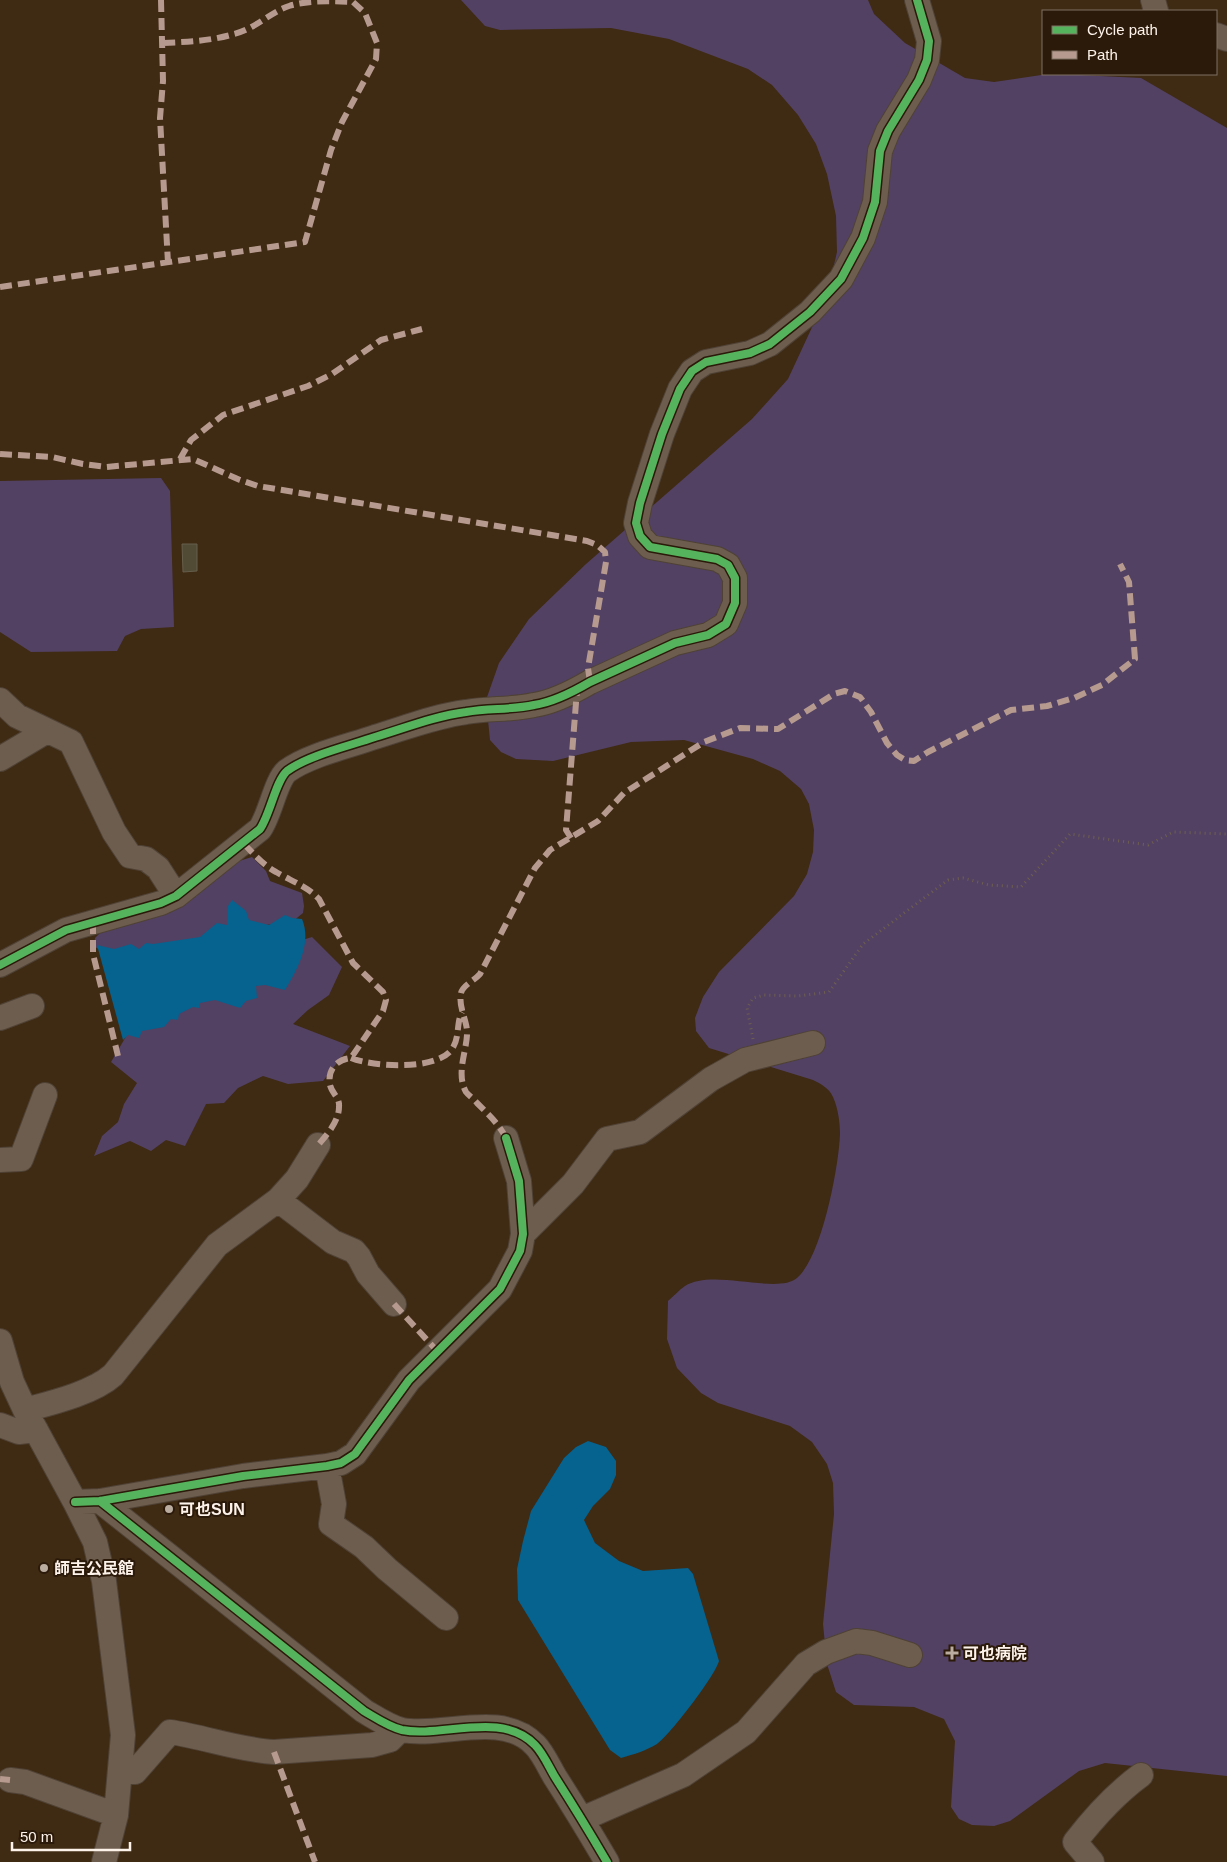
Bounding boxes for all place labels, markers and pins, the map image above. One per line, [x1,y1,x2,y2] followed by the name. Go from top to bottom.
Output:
[179,1501,245,1518] place label: 可也SUN
[163,1503,175,1515] marker: 可也SUN
[54,1560,134,1577] place label: 師吉公民館
[38,1562,50,1574] marker: 師吉公民館
[963,1645,1027,1662] place label: 可也病院
[945,1646,959,1660] marker: 可也病院

